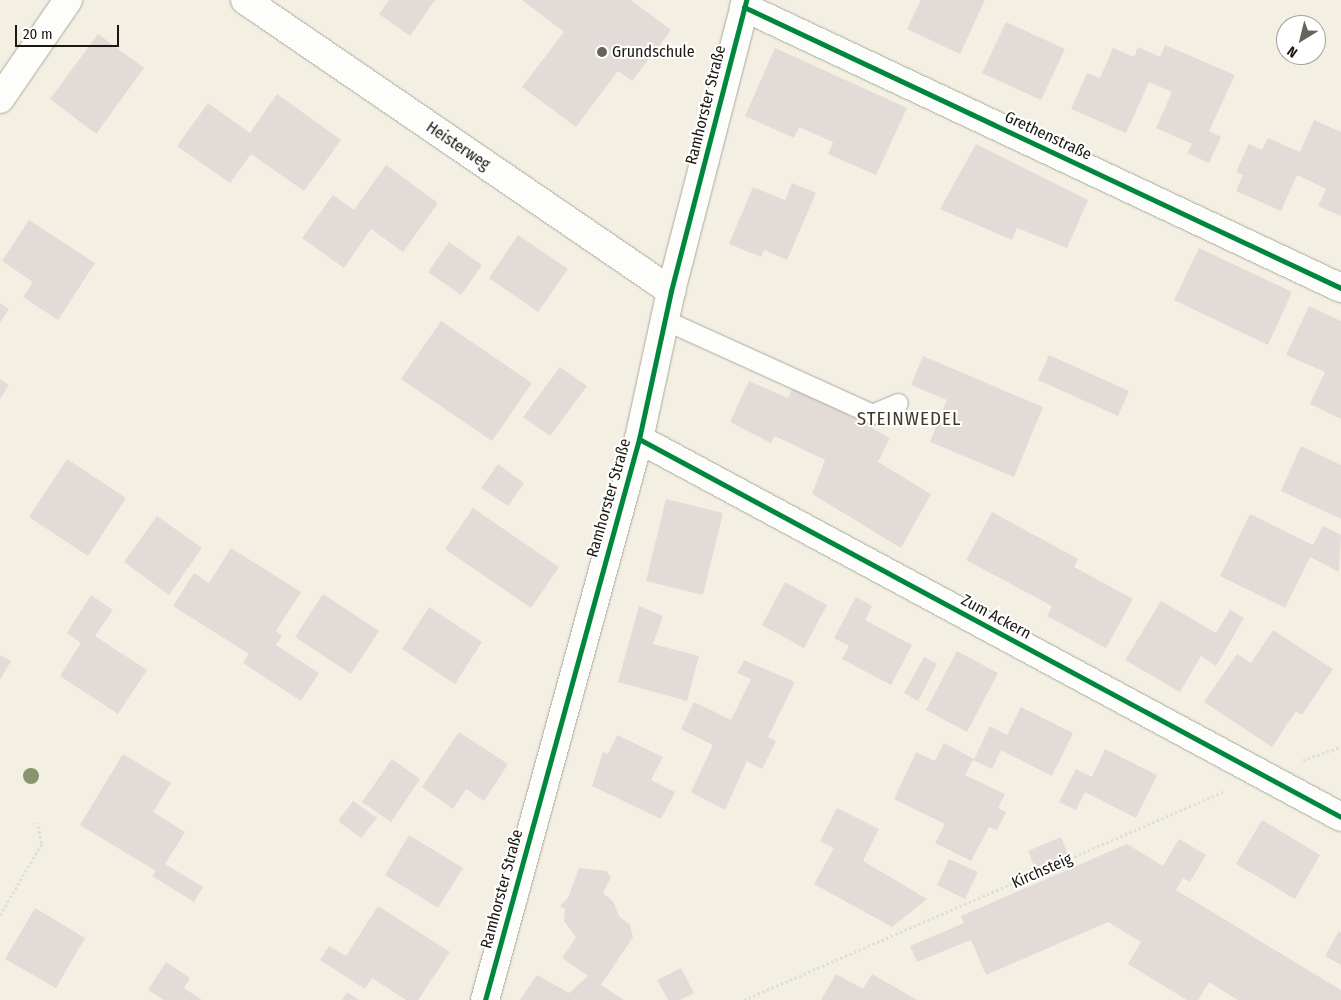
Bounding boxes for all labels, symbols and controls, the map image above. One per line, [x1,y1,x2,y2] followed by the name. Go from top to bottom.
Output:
[18,15,121,47] scale bar
[1276,15,1326,65] north arrow
[23,25,53,43] text: 20 m
[612,42,695,62] place label: Grundschule
[1284,42,1301,61] text: N
[682,43,730,167] street label: Ramhorster Straße
[596,46,608,58] marker: Grundschule
[1001,108,1095,164] street label: Grethenstraße
[422,118,494,174] street label: Heisterweg
[855,408,963,430] district label: STEINWEDEL
[583,436,635,560] street label: Ramhorster Straße
[958,591,1034,643] street label: Zum Ackern
[477,827,527,951] street label: Ramhorster Straße
[1009,849,1075,893] street label: Kirchsteig

